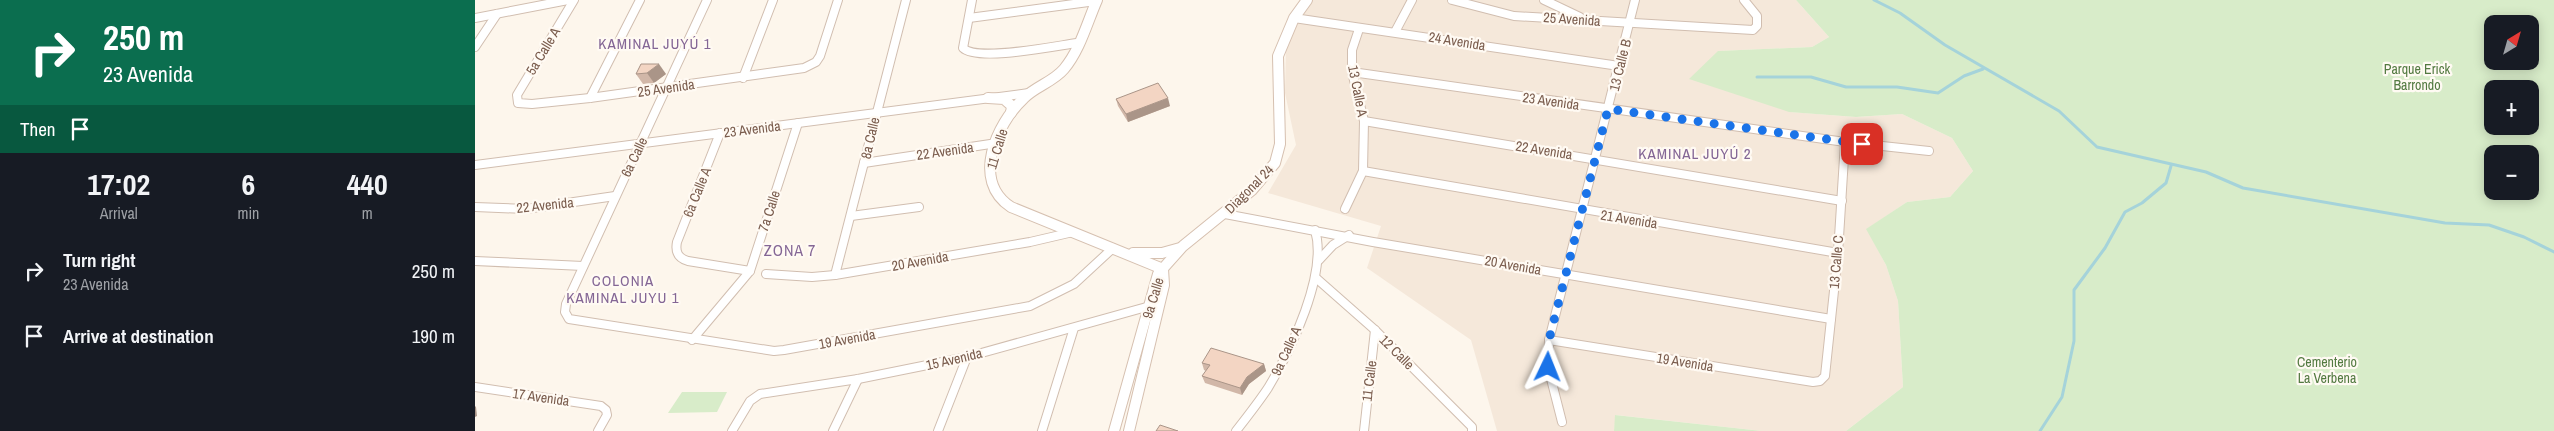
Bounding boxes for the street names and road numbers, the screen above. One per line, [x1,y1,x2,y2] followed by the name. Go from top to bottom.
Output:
[1543,8,1602,30] street label: 25 Avenida
[522,24,564,78] street label: 5a Calle A
[1427,28,1487,54] street label: 24 Avenida
[1605,37,1635,93] street label: 13 Calle B
[1344,64,1372,119] street label: 13 Calle A
[636,75,696,101] street label: 25 Avenida
[1521,88,1581,114] street label: 23 Avenida
[856,115,884,161] street label: 8a Calle
[722,117,782,141] street label: 23 Avenida
[982,127,1012,171] street label: 11 Calle
[617,134,651,180] street label: 6a Calle
[1514,137,1574,163] street label: 22 Avenida
[915,138,975,164] street label: 22 Avenida
[1221,160,1278,217] street label: Diagonal 24
[679,164,715,220] street label: 6a Calle A
[754,188,784,234] street label: 7a Calle
[516,193,575,217] street label: 22 Avenida
[1599,206,1659,232] street label: 21 Avenida
[1825,235,1847,289] street label: 13 Calle C
[890,247,950,275] street label: 20 Avenida
[1483,251,1543,279] street label: 20 Avenida
[1138,275,1168,321] street label: 9a Calle
[1267,323,1305,379] street label: 9a Calle A
[817,325,877,353] street label: 19 Avenida
[1376,331,1418,373] street label: 12 Calle
[924,344,985,374] street label: 15 Avenida
[1655,349,1715,375] street label: 19 Avenida
[1358,359,1380,403] street label: 11 Calle
[511,384,571,410] street label: 17 Avenida

